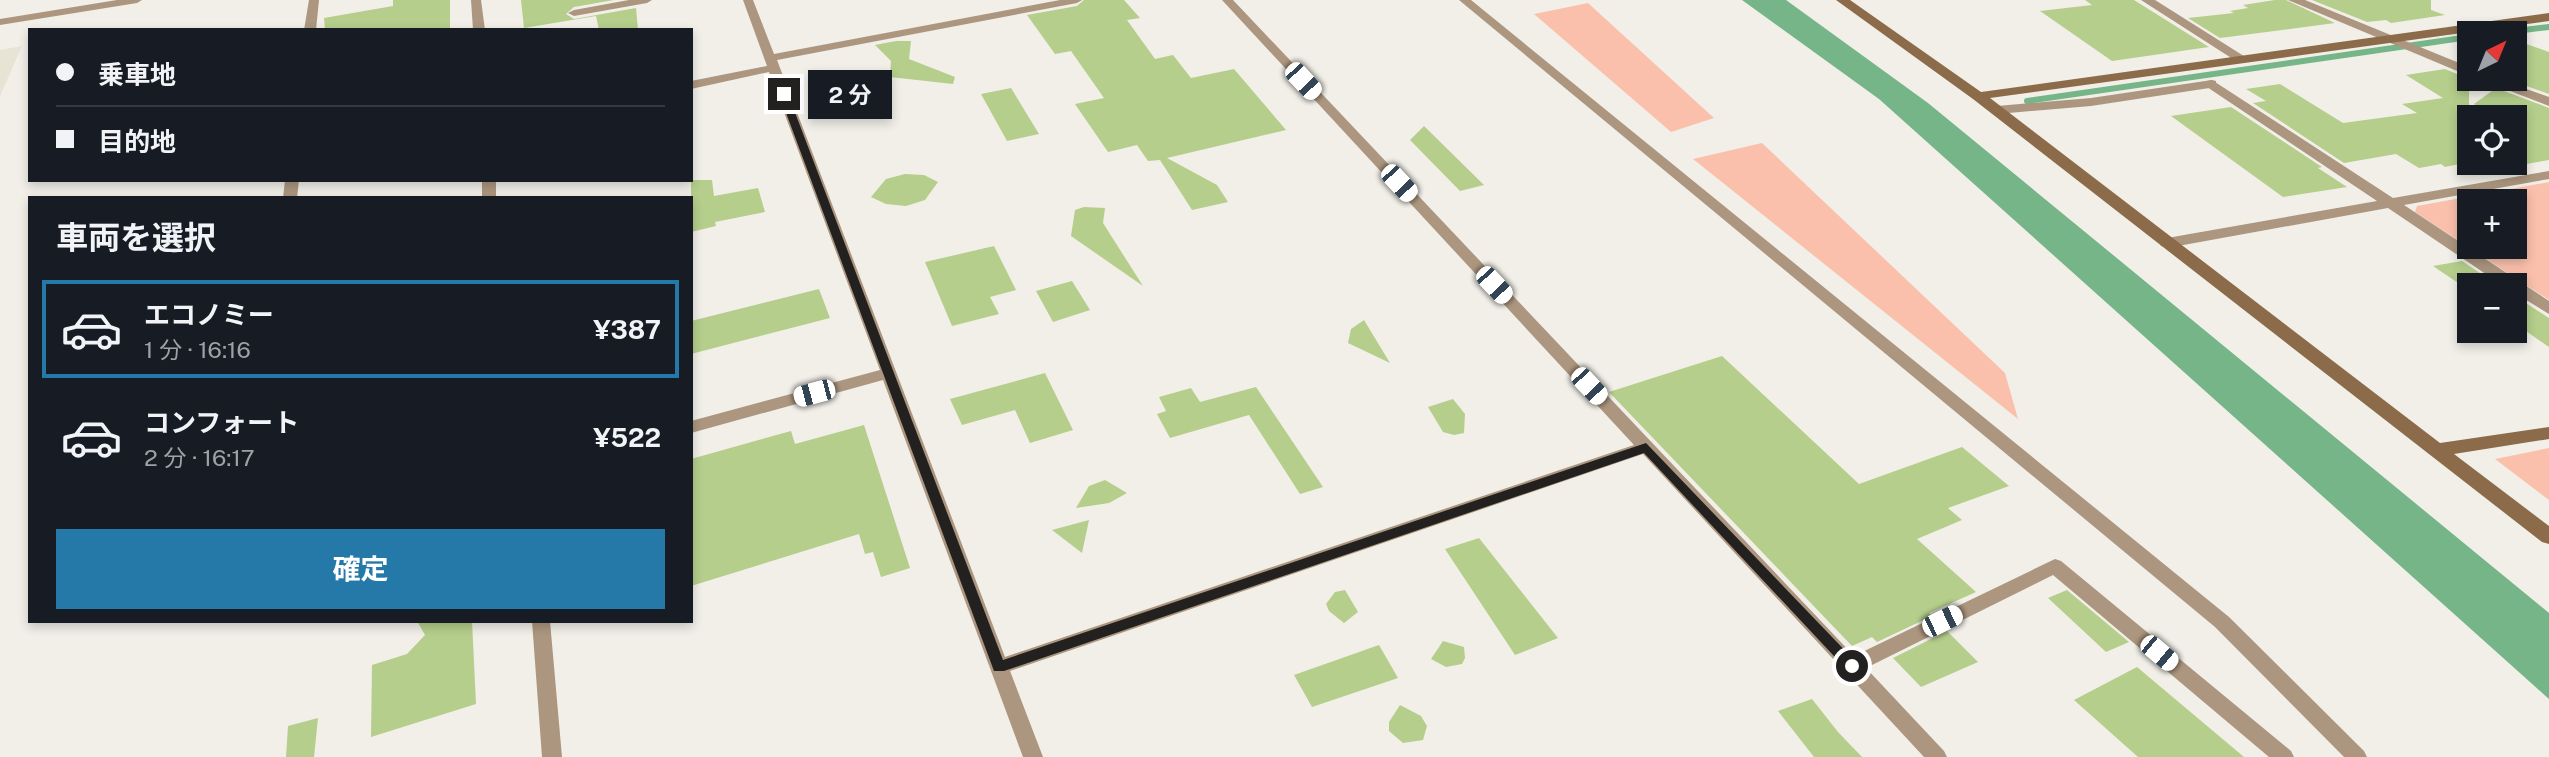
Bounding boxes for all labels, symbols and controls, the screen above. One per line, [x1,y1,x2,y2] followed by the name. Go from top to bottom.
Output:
[2457,21,2527,91] north arrow
[2457,21,2527,343] map controls
[1281,58,1326,104] car
[98,59,176,90] text: 乗車地
[808,70,892,119] callout: 2 分
[768,78,800,110] route end
[829,81,871,108] text: 2 分
[2457,105,2527,175] button: locate
[98,126,176,157] text: 目的地
[1377,160,1422,206] car
[2457,189,2527,259] button: +
[56,219,216,256] text: 車両を選択
[1472,262,1517,308] car
[2457,273,2527,343] button: −
[60,298,123,361] icon: car
[144,299,274,330] text: エコノミー
[593,314,661,345] text: ¥387
[144,336,251,363] text: 1 分 · 16:16
[1567,363,1612,409] car
[791,377,838,409] car
[60,406,123,469] icon: car
[144,407,299,438] text: コンフォート
[593,422,661,453] text: ¥522
[144,444,255,471] text: 2 分 · 16:17
[56,529,665,609] button: 確定
[1919,602,1966,640] car
[2137,631,2182,675] car
[1836,650,1868,682] route start

